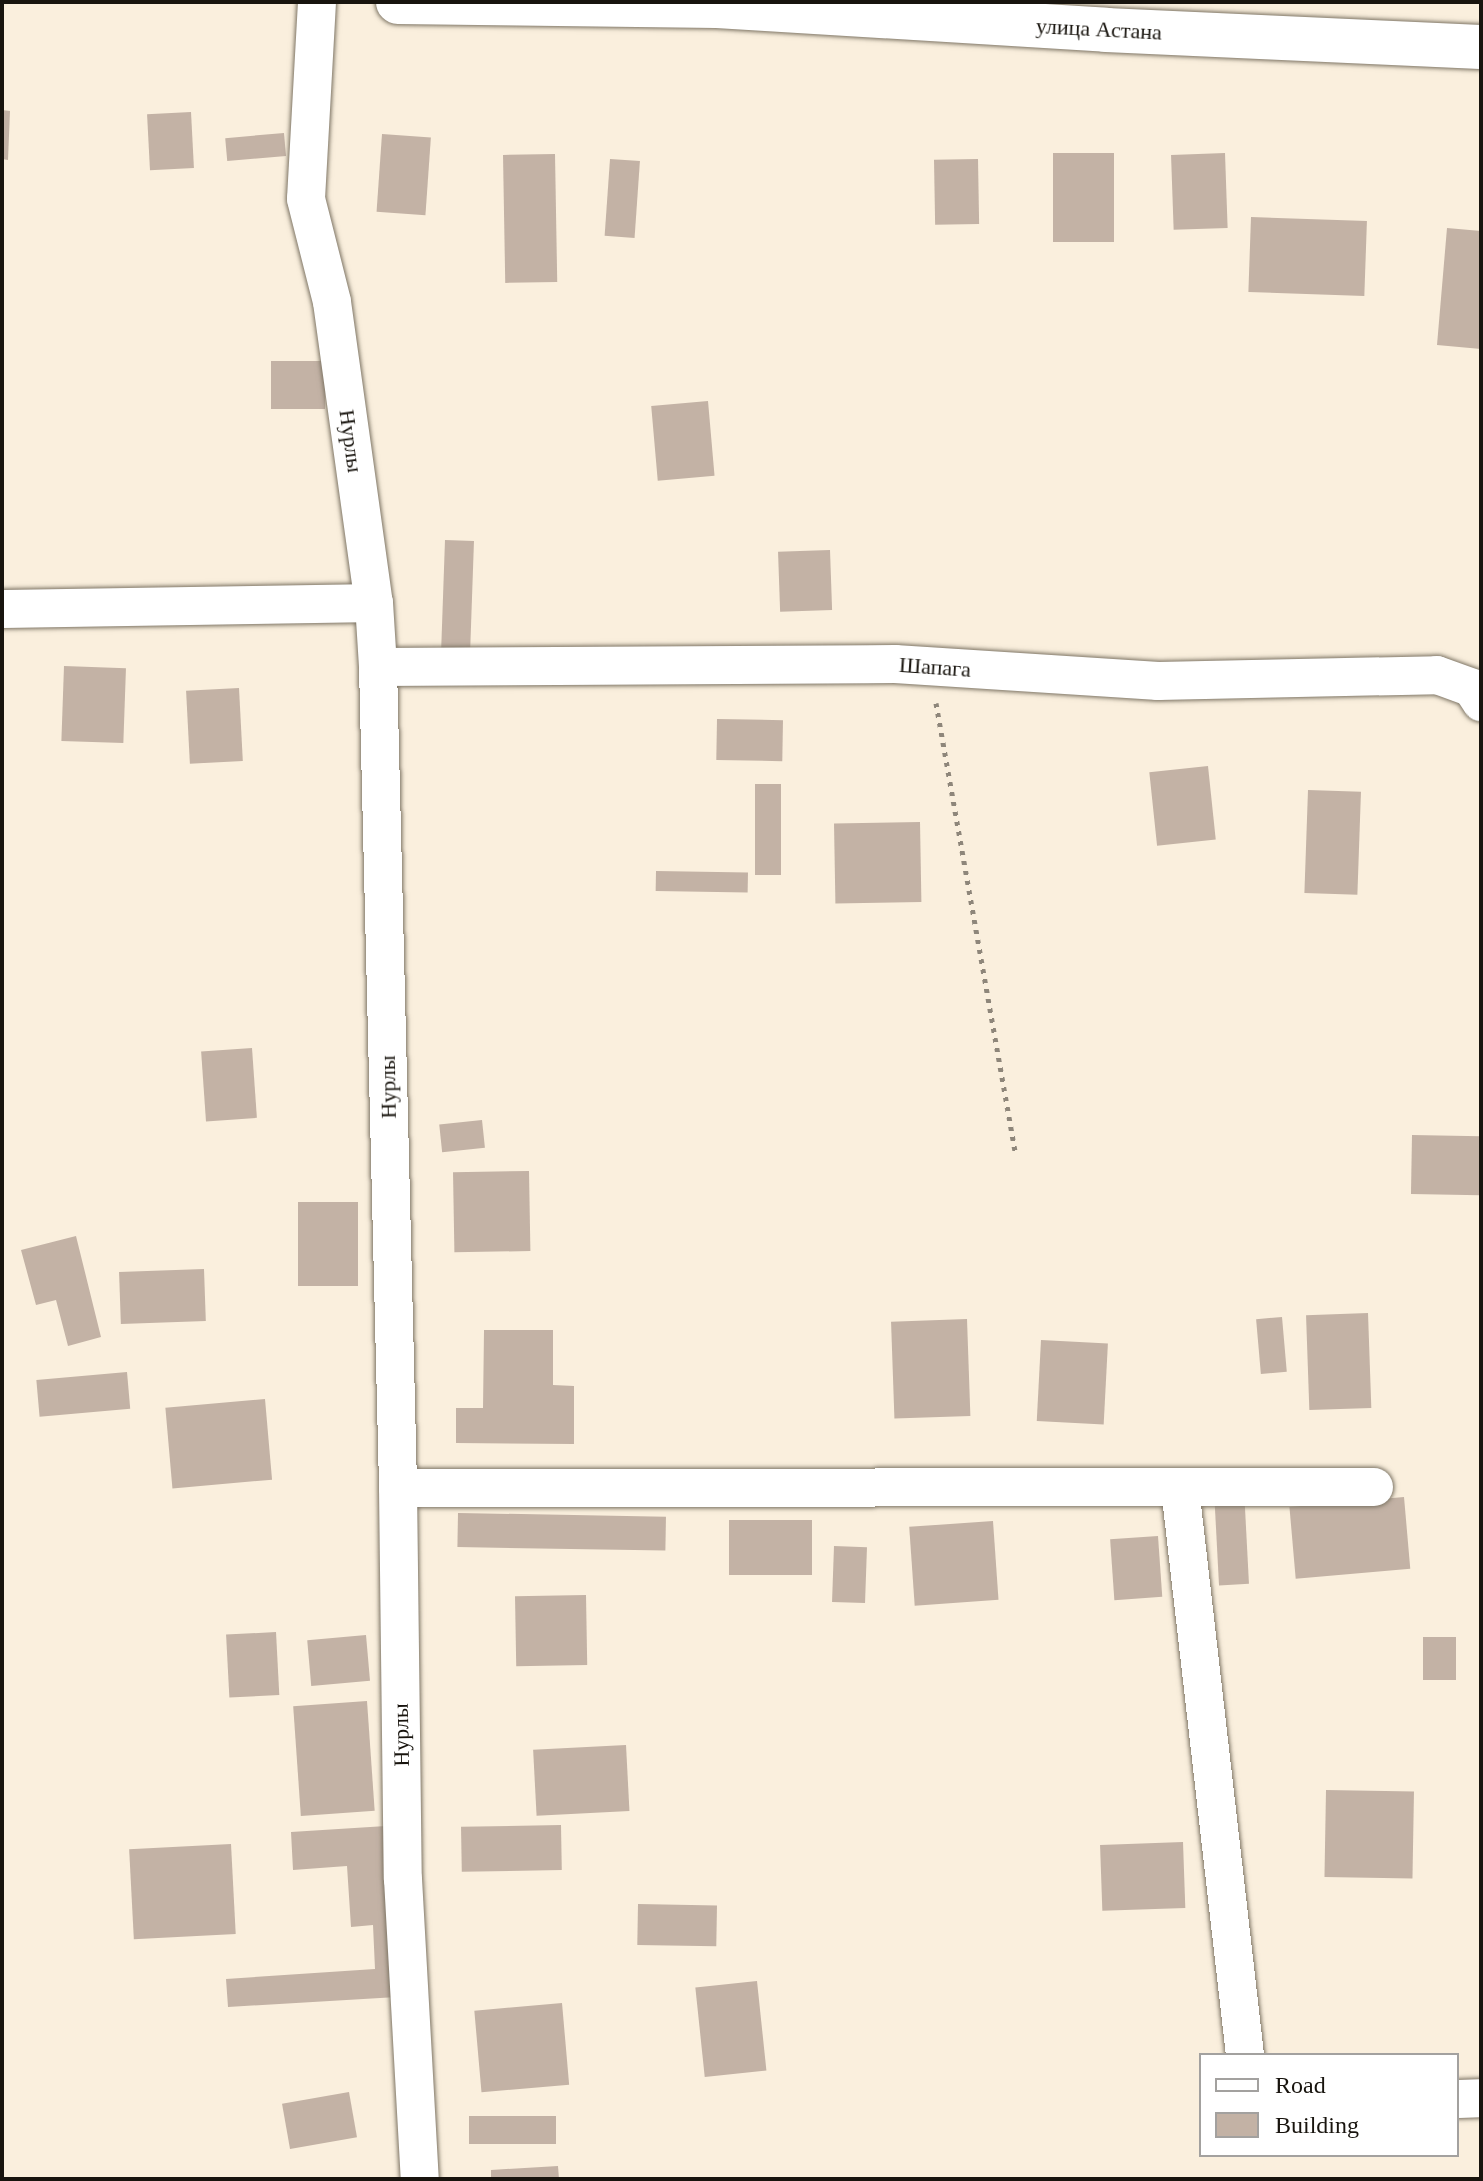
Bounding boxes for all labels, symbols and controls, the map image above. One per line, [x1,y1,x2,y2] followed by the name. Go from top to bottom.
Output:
[1035,13,1163,45] street label: улица Астана
[334,408,368,474] street label: Нурлы
[898,651,972,683] street label: Шапага
[374,1055,402,1119] street label: Нурлы
[387,1703,415,1767] street label: Нурлы
[1199,2053,1459,2157] legend
[1275,2072,1326,2098] text: Road
[1275,2112,1359,2138] text: Building

